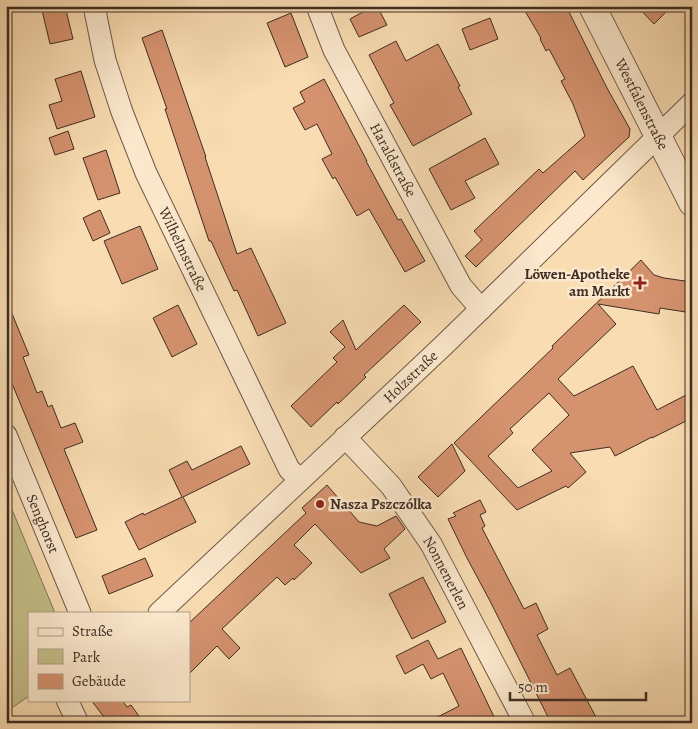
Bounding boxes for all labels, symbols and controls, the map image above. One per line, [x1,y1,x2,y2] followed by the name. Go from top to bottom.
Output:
[610,54,674,154] street label: Westfalenstraße
[365,119,421,201] street label: Haraldstraße
[153,203,212,295] street label: Wilhelmstraße
[525,264,630,301] place label: Löwen-Apotheke am Markt
[634,277,646,289] marker: Löwen-Apotheke am Markt
[379,346,442,407] street label: Holzstraße
[22,491,64,556] street label: Senghorst
[330,494,433,514] place label: Nasza Pszczólka
[314,498,326,510] marker: Nasza Pszczólka
[418,532,474,613] street label: Nonnenerlen
[28,612,190,702] legend
[72,621,113,641] text: Straße
[72,647,101,667] text: Park
[510,669,647,701] scale bar
[72,671,126,691] text: Gebäude
[518,677,548,697] text: 50 m

